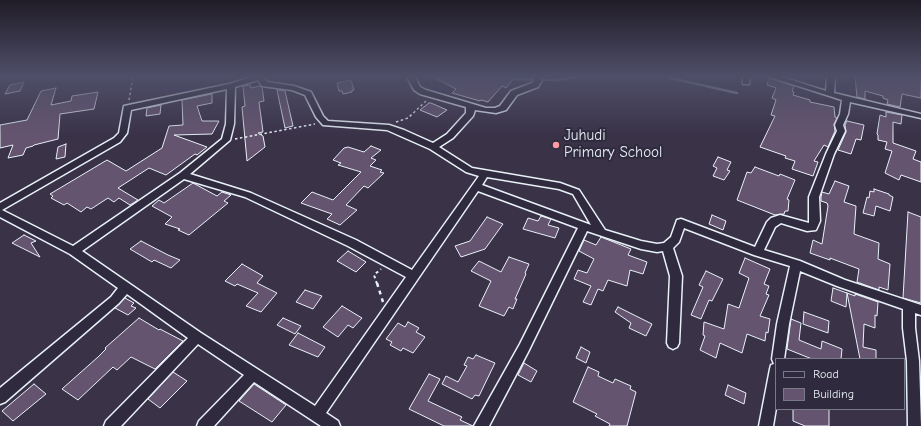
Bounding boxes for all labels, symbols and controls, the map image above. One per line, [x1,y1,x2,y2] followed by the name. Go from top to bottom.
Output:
[564,127,662,162] place label: Juhudi Primary School
[551,140,561,150] marker: Juhudi Primary School
[775,358,905,410] legend
[813,367,839,381] text: Road
[813,387,854,401] text: Building

